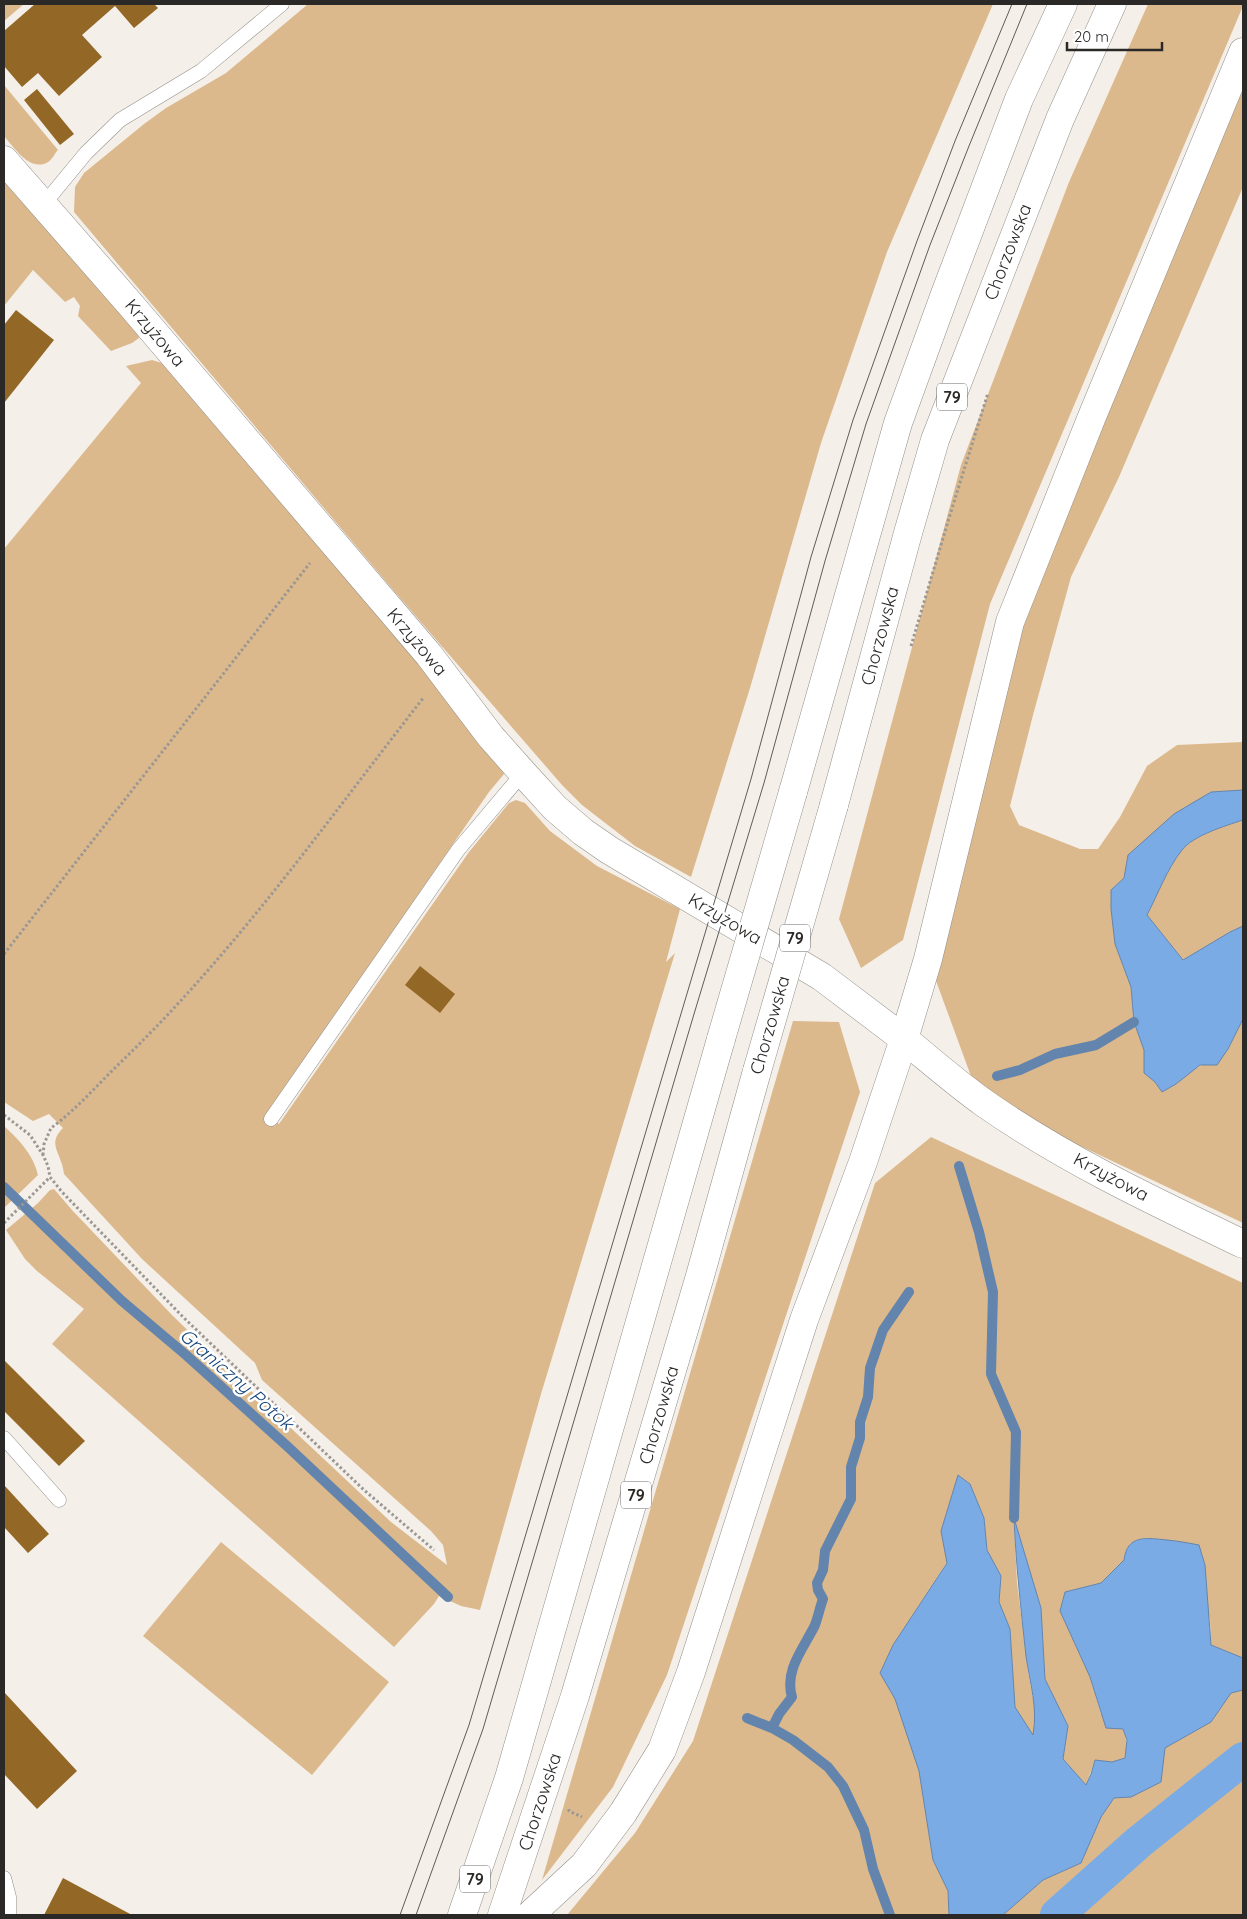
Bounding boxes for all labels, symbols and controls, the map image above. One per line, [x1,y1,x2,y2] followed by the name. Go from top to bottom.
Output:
[1067,20,1162,52] scale bar
[1074,27,1109,46] text: 20 m
[979,200,1036,303] street label: Chorzowska
[120,294,190,371] street label: Krzyżowa
[937,384,967,411] road number: 79
[855,584,904,688] street label: Chorzowska
[382,603,452,680] street label: Krzyżowa
[684,888,766,949] street label: Krzyżowa
[780,924,810,951] road number: 79
[744,973,795,1077] street label: Chorzowska
[1070,1147,1153,1206] street label: Krzyżowa
[175,1323,300,1436] water label: Graniczny Potok
[633,1363,684,1467] street label: Chorzowska
[621,1482,651,1508] road number: 79
[513,1750,566,1854] street label: Chorzowska
[460,1866,490,1892] road number: 79

